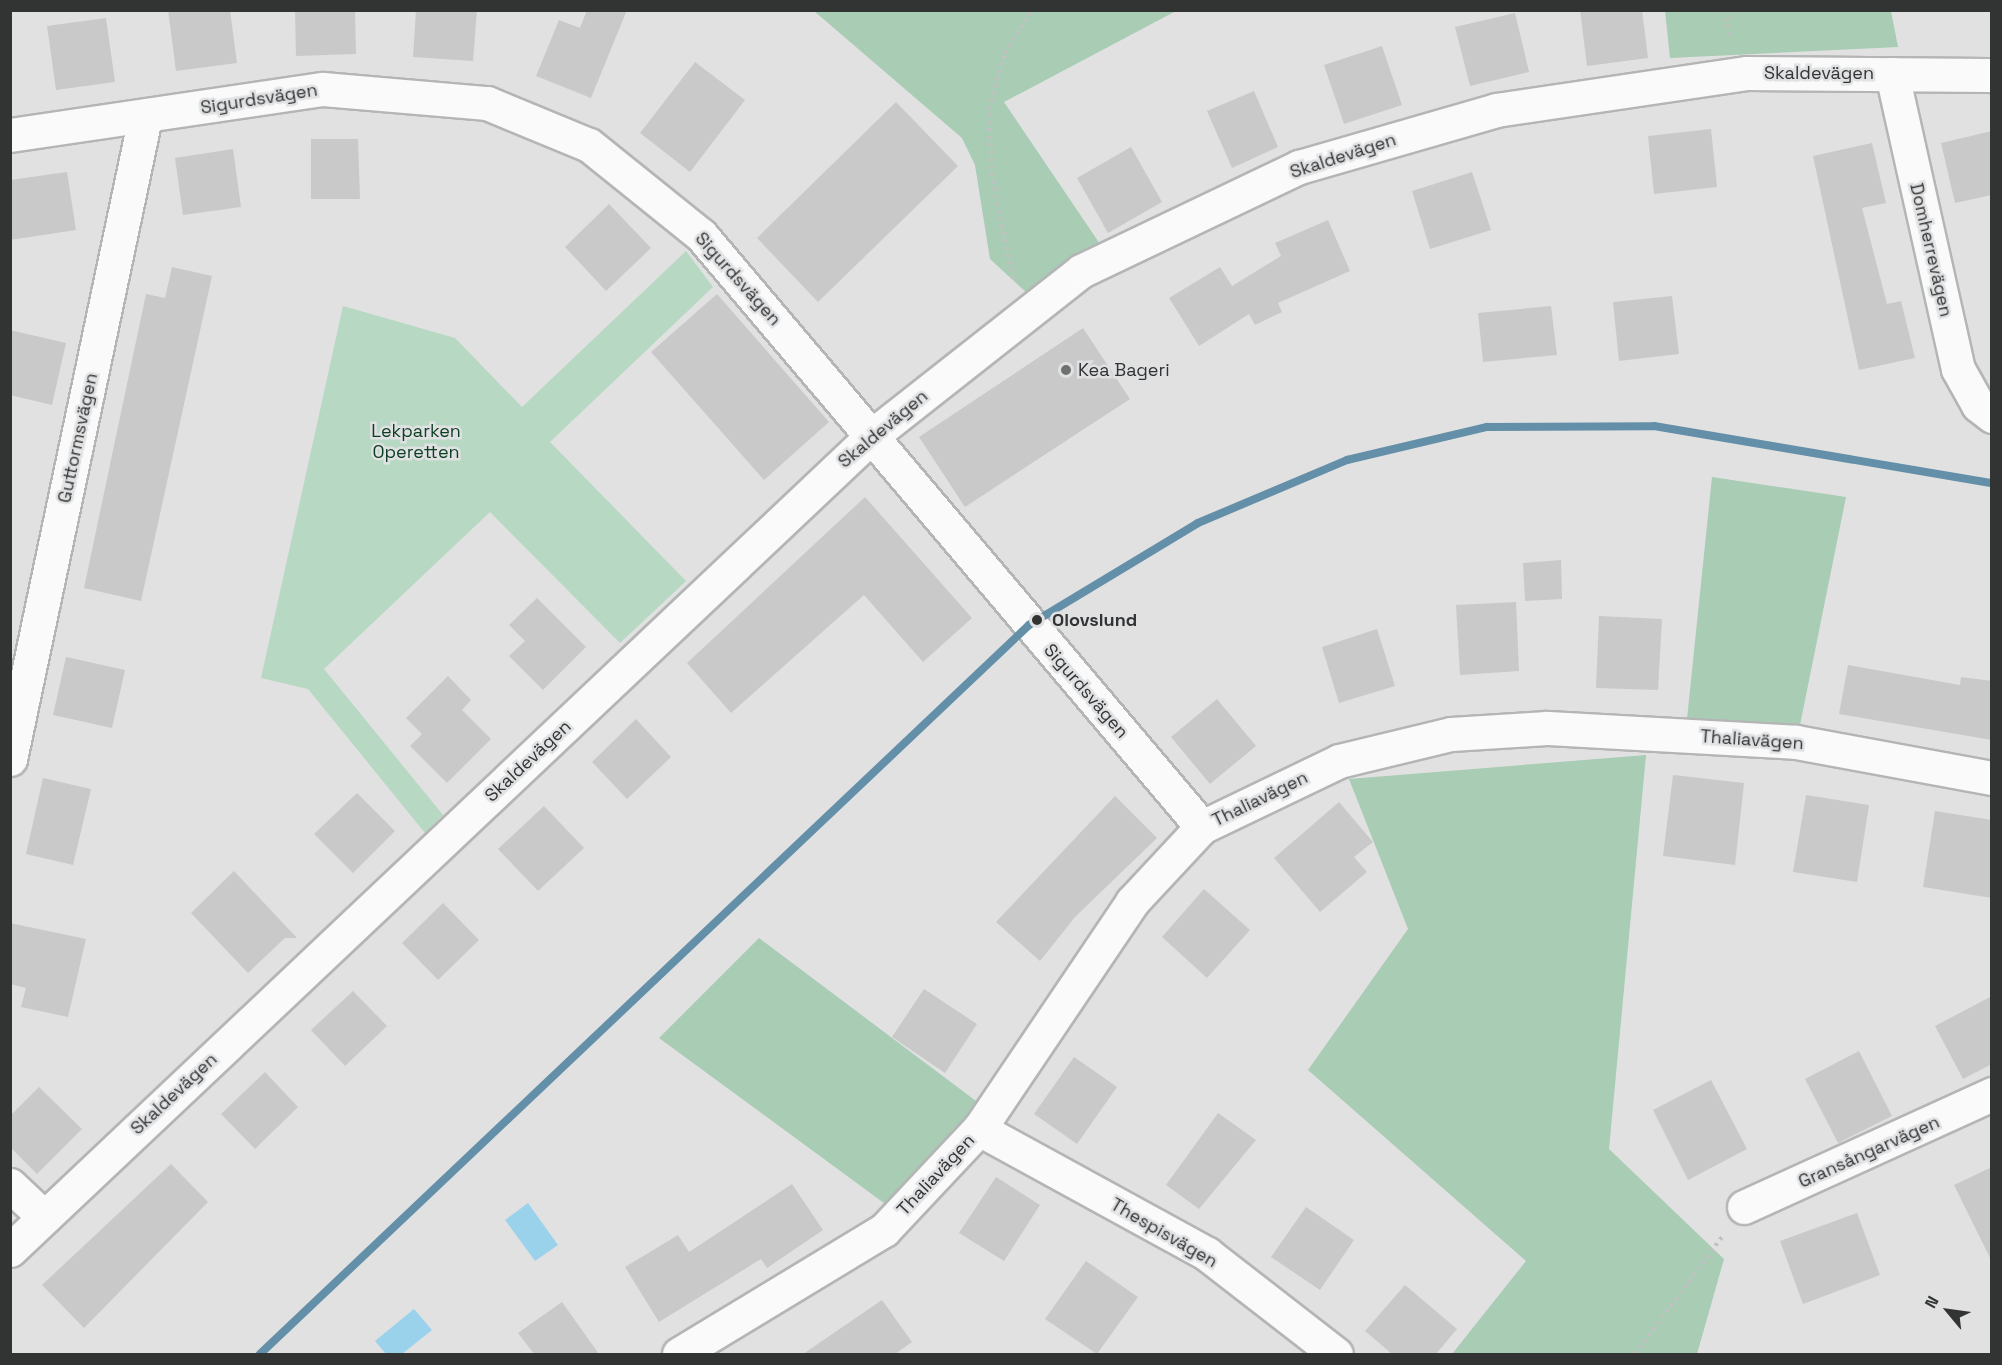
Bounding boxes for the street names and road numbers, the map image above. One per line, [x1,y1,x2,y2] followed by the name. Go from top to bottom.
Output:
[1764,62,1874,84] street label: Skaldevägen
[199,79,319,119] street label: Sigurdsvägen
[1287,129,1399,183] street label: Skaldevägen
[1905,181,1957,319] street label: Domherrevägen
[690,228,786,330] street label: Sigurdsvägen
[54,371,102,505] street label: Guttormsvägen
[834,385,932,473] street label: Skaldevägen
[1039,639,1133,743] street label: Sigurdsvägen
[480,716,576,806] street label: Skaldevägen
[1700,726,1804,754] street label: Thaliavägen
[1209,767,1311,831] street label: Thaliavägen
[126,1049,222,1139] street label: Skaldevägen
[1795,1111,1943,1193] street label: Gransångarvägen
[893,1130,979,1220] street label: Thaliavägen
[1107,1194,1221,1272] street label: Thespisvägen

